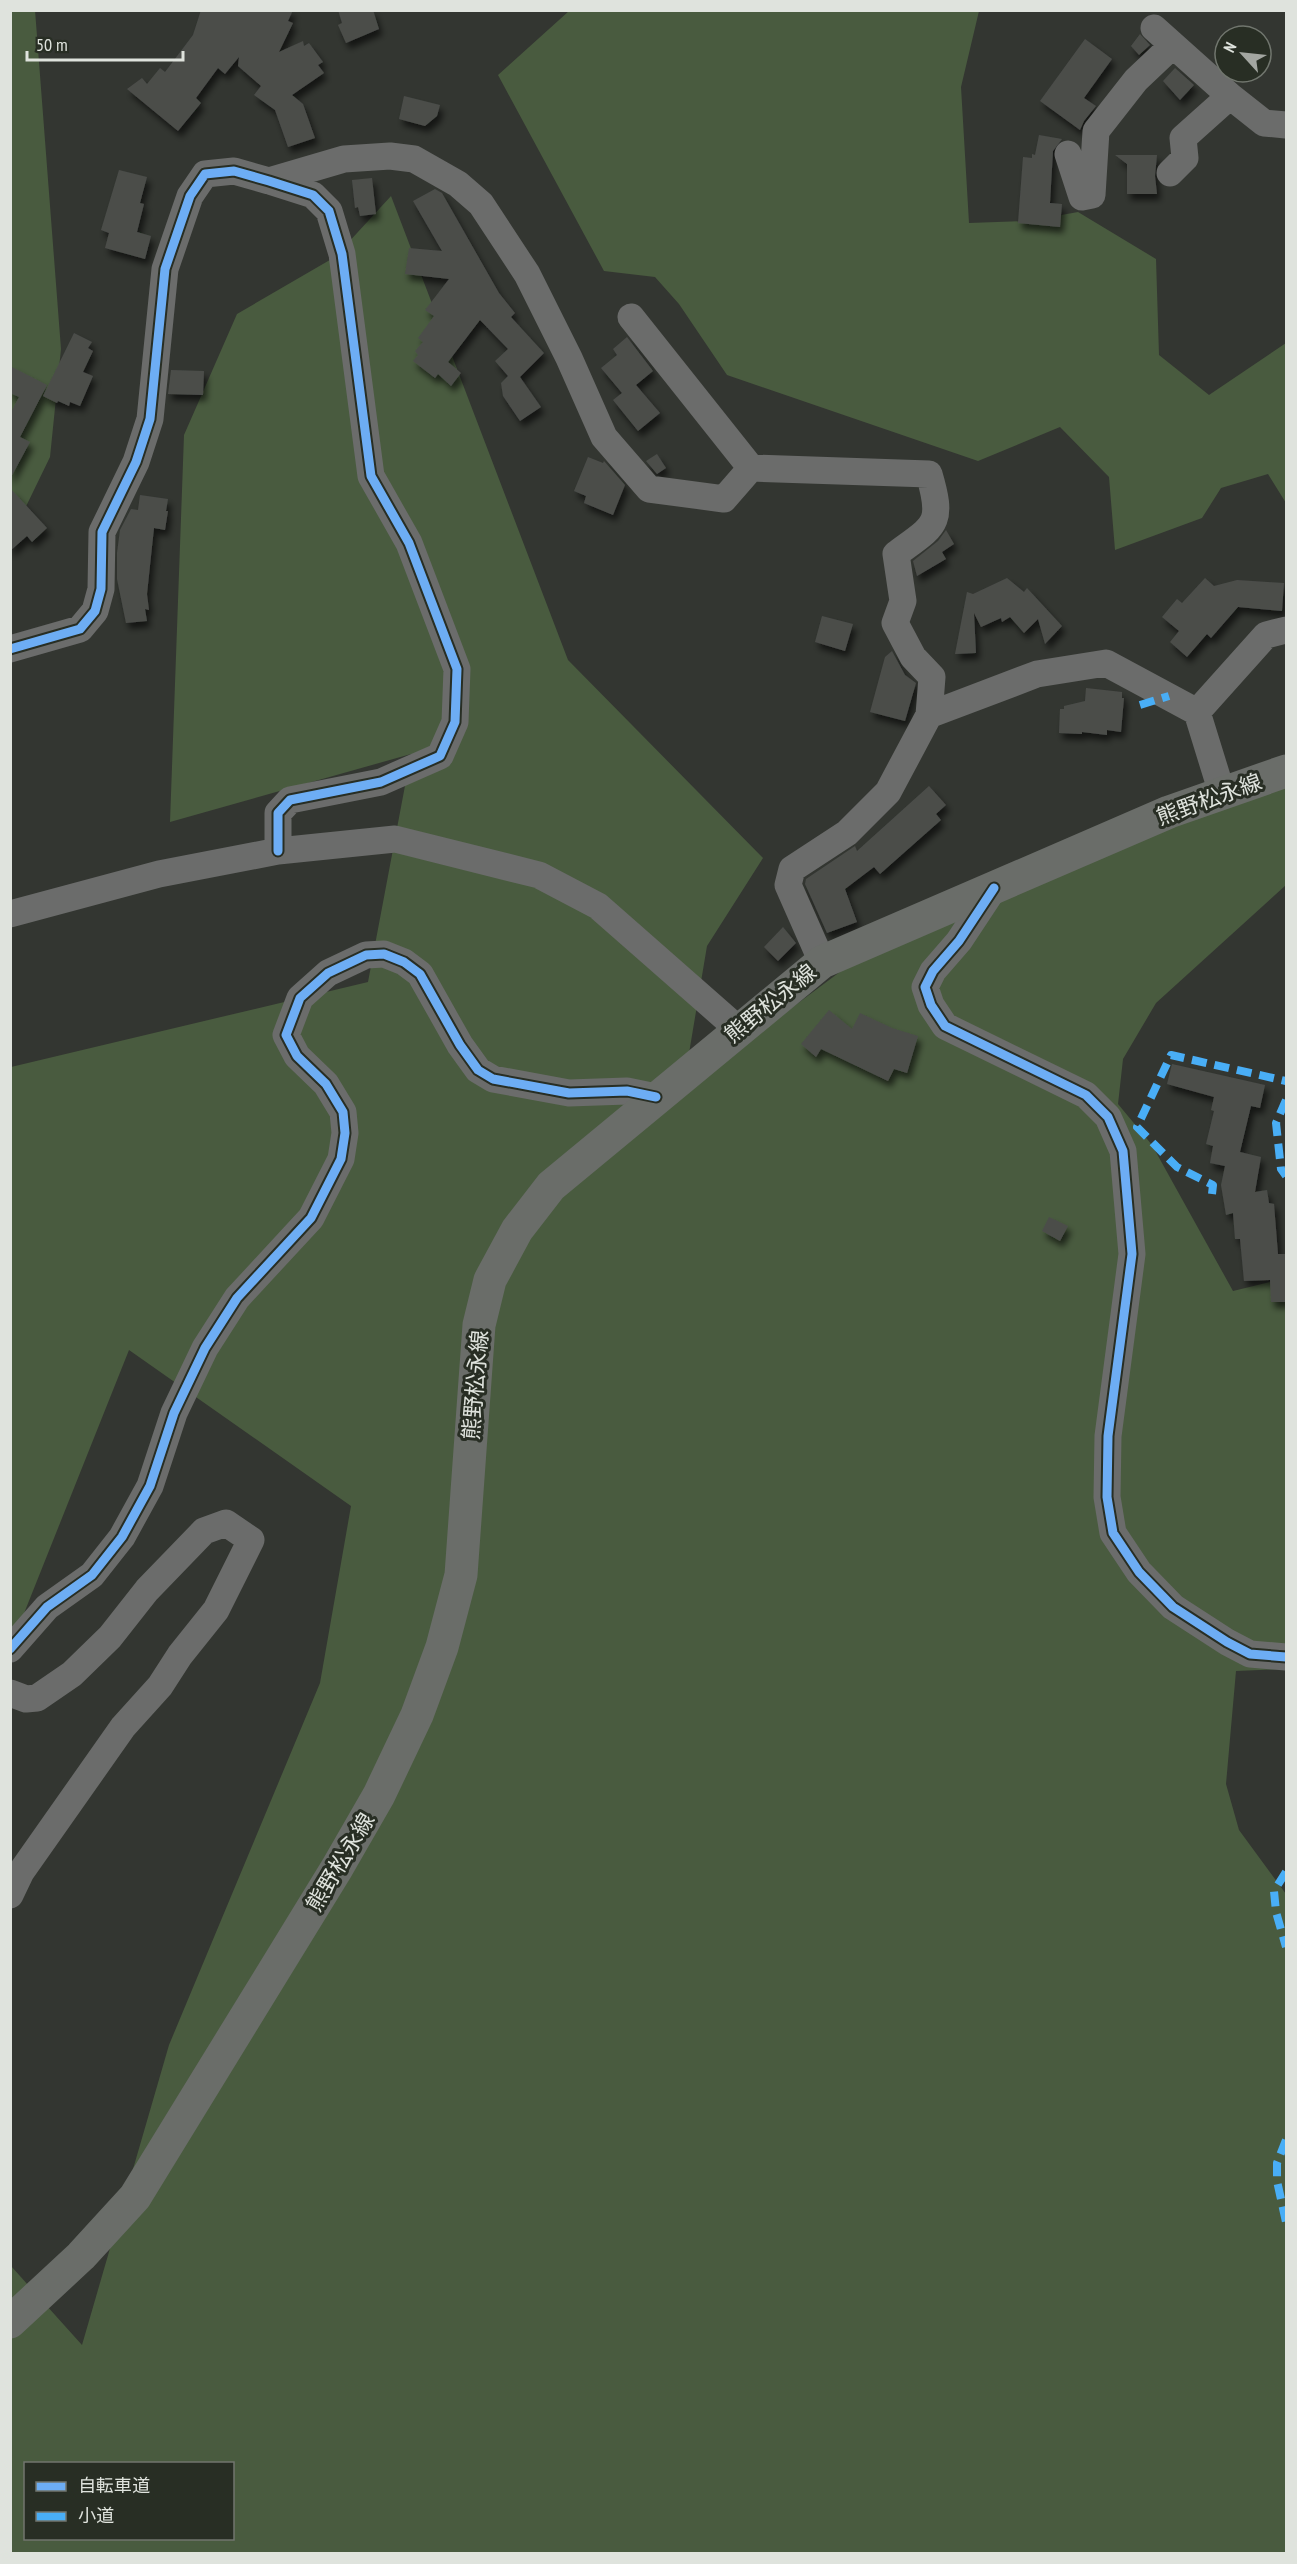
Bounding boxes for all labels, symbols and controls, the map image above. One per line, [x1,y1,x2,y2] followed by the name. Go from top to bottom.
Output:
[27,24,183,62] scale bar
[1213,24,1273,84] north arrow
[36,33,68,56] text: 50 m
[1219,39,1241,56] text: N
[1153,767,1265,831] street label: 熊野松永線
[718,958,822,1048] street label: 熊野松永線
[456,1329,494,1441] street label: 熊野松永線
[300,1808,380,1916] street label: 熊野松永線
[24,2462,234,2540] legend
[78,2474,150,2497] text: 自転車道
[78,2504,114,2527] text: 小道

